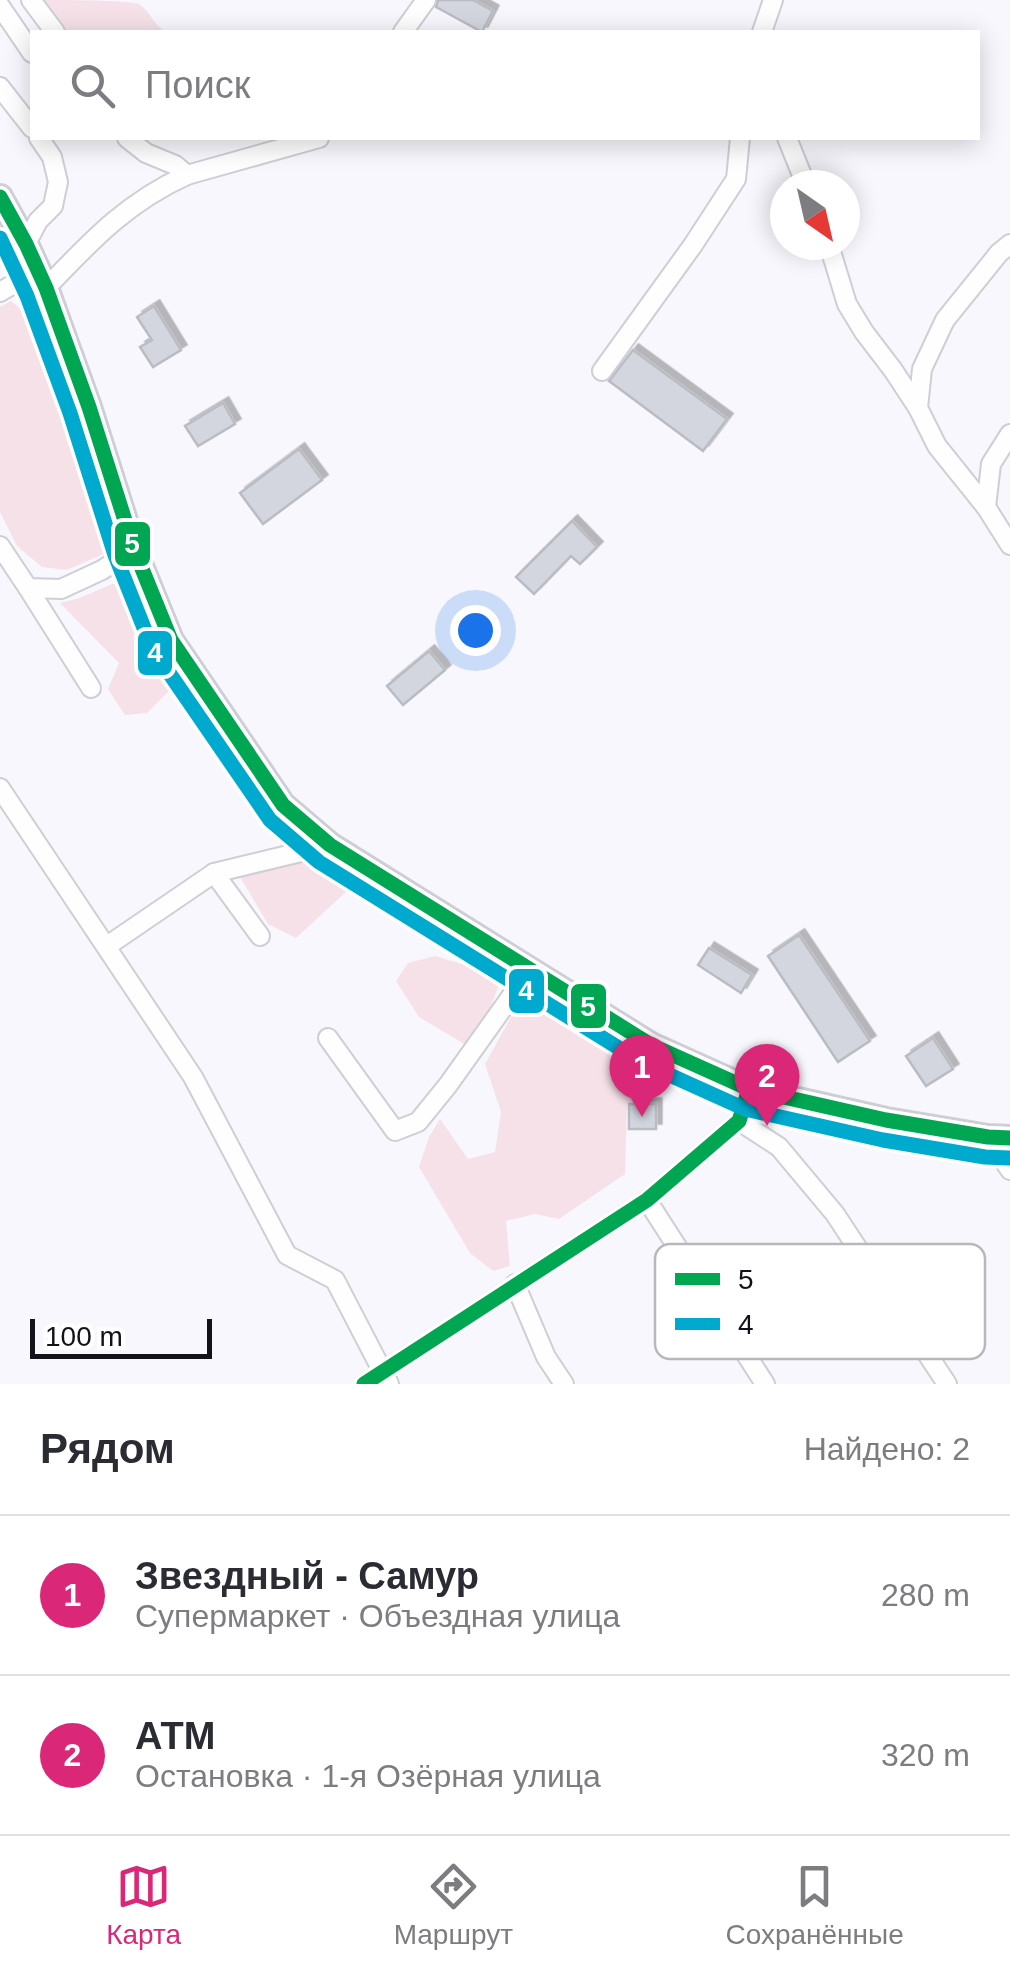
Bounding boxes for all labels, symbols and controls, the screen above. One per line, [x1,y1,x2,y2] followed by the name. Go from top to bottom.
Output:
[30,30,980,140] search box
[65,58,120,113] icon: search
[145,64,250,106] text: Поиск
[770,170,860,260] north arrow
[113,520,152,568] line badge: 5
[124,528,140,559] text: 5
[450,605,501,656] your location
[136,629,174,677] line badge: 4
[147,637,163,668] text: 4
[507,967,546,1015] line badge: 4
[518,975,534,1006] text: 4
[569,982,608,1030] line badge: 5
[580,991,596,1022] text: 5
[610,1034,674,1117] pin: 1
[734,1044,800,1126] pin: 2
[655,1244,985,1359] legend
[738,1264,754,1295] text: 5
[738,1309,754,1340] text: 4
[30,1314,212,1358] scale bar
[45,1321,123,1352] text: 100 m
[40,1425,175,1472] text: Рядом
[804,1431,970,1467] text: Найдено: 2
[135,1555,479,1597] text: Звездный - Самур
[64,1577,81,1613] text: 1
[881,1577,970,1613] text: 280 m
[135,1598,620,1634] text: Супермаркет · Объездная улица
[135,1715,215,1757] text: АТМ
[64,1737,81,1773] text: 2
[881,1737,970,1773] text: 320 m
[135,1758,601,1794] text: Остановка · 1-я Озёрная улица
[106,1859,181,1951] tab: Карта
[394,1859,513,1951] tab: Маршрут
[725,1859,904,1951] tab: Сохранённые

